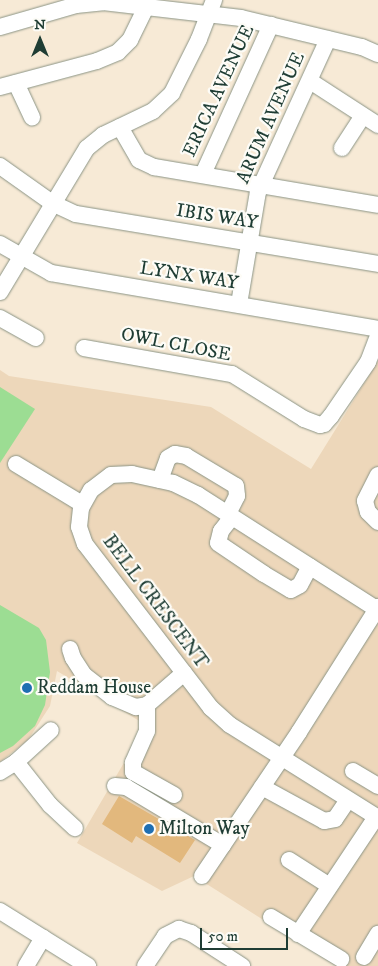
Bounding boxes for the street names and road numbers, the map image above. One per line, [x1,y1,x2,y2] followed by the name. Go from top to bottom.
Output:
[178,21,260,161] street label: ERICA AVENUE
[232,49,310,187] street label: ARUM AVENUE
[175,199,259,235] street label: IBIS WAY
[138,257,240,295] street label: LYNX WAY
[119,323,233,367] street label: OWL CLOSE
[97,531,213,673] street label: BELL CRESCENT

